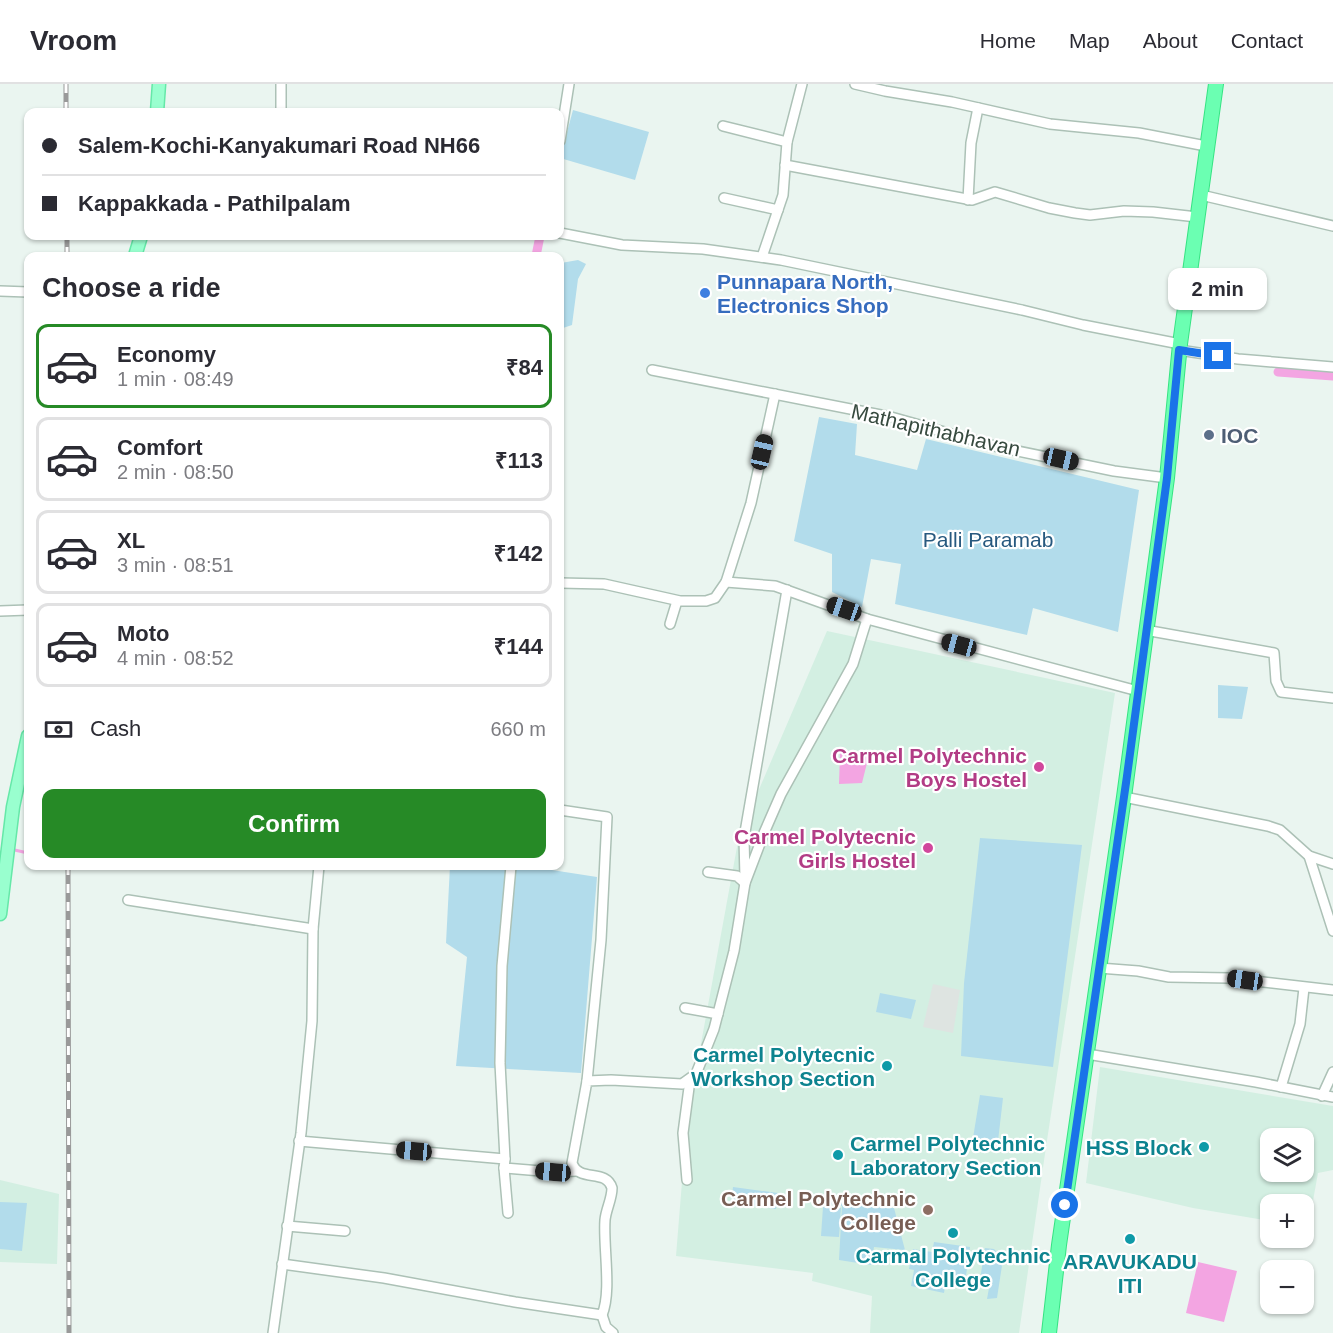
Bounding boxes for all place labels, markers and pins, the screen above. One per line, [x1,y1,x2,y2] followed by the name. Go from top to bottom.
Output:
[717,270,893,317] place label: Punnapara North, Electronics Shop
[698,286,712,300] marker: Punnapara North, Electronics Shop
[1221,424,1258,447] place label: IOC
[1202,428,1216,442] marker: IOC
[832,744,1027,791] place label: Carmel Polytechnic Boys Hostel
[1032,760,1046,774] marker: Carmel Polytechnic Boys Hostel
[734,825,916,872] place label: Carmel Polytecnic Girls Hostel
[921,841,935,855] marker: Carmel Polytecnic Girls Hostel
[691,1043,875,1090] place label: Carmel Polytecnic Workshop Section
[880,1059,894,1073] marker: Carmel Polytecnic Workshop Section
[850,1132,1045,1179] place label: Carmel Polytechnic Laboratory Section
[1086,1136,1192,1159] place label: HSS Block
[1197,1140,1211,1154] marker: HSS Block
[831,1148,845,1162] marker: Carmel Polytechnic Laboratory Section
[721,1187,916,1234] place label: Carmel Polytechnic College
[921,1203,935,1217] marker: Carmel Polytechnic College
[946,1226,960,1240] marker: Carmal Polytechnic College
[1123,1232,1137,1246] marker: ARAVUKADU ITI
[856,1244,1051,1291] place label: Carmal Polytechnic College
[1063,1250,1197,1297] place label: ARAVUKADU ITI

